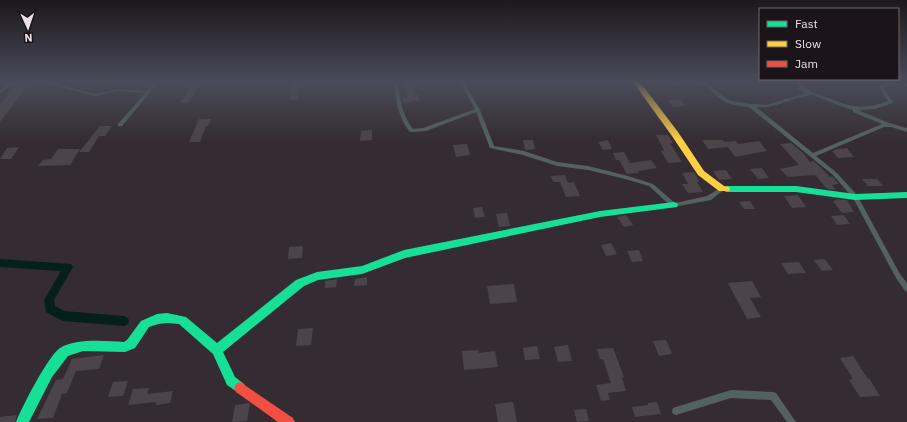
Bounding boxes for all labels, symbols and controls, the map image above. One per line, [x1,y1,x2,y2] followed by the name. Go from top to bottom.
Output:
[8,8,48,48] north arrow
[759,8,899,80] legend
[795,16,818,31] text: Fast
[24,31,33,45] text: N
[795,36,821,51] text: Slow
[795,56,818,71] text: Jam

